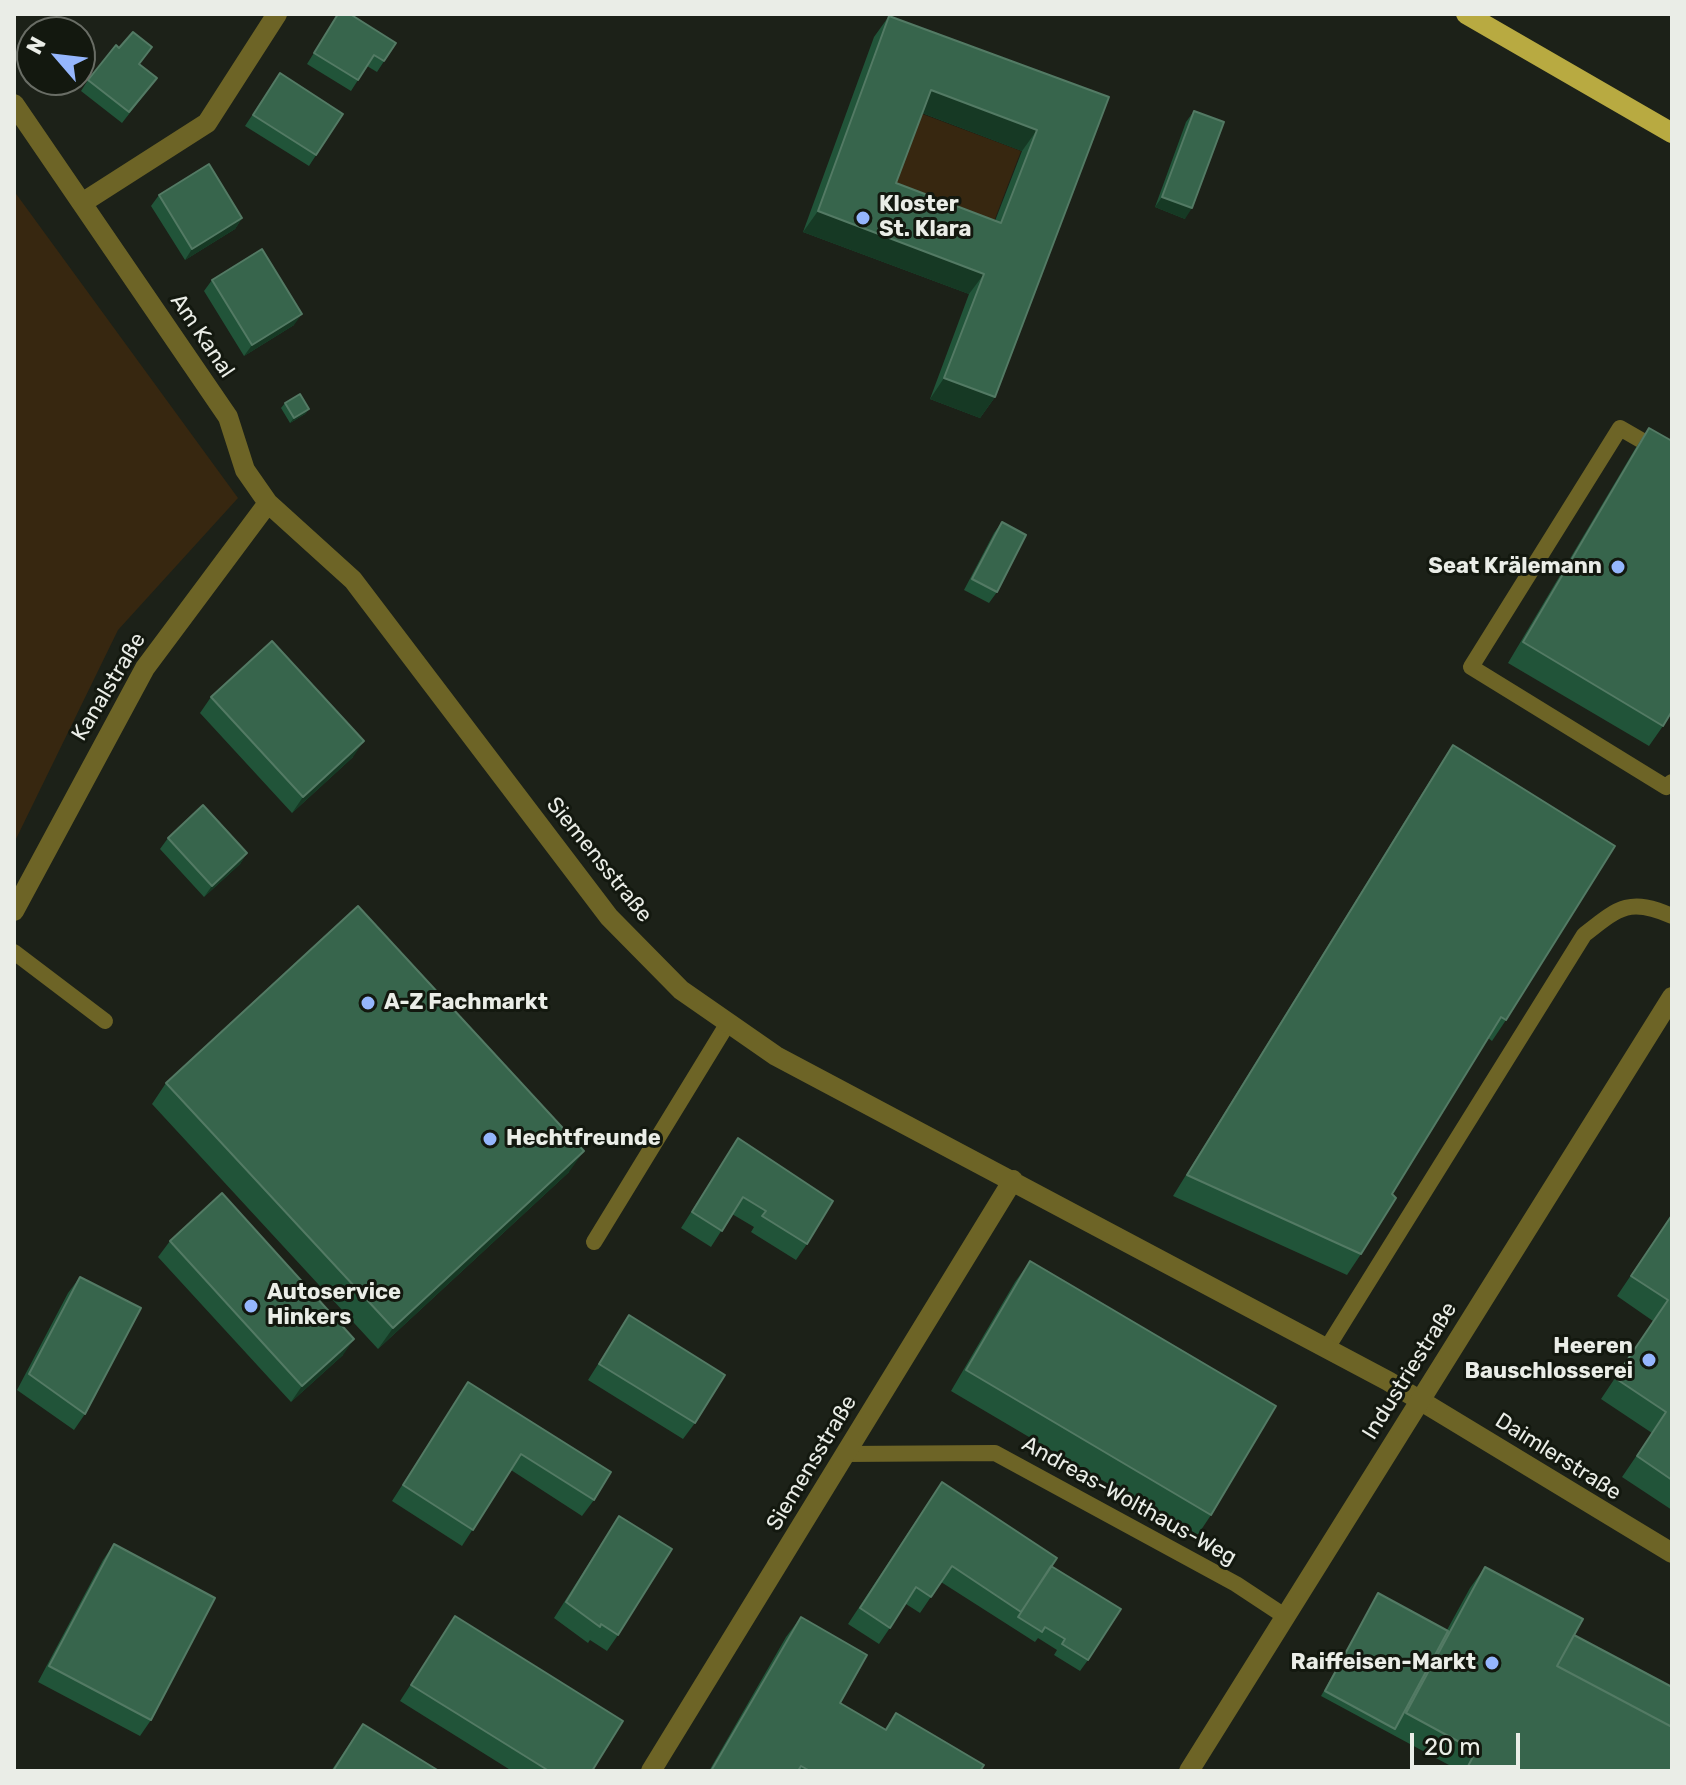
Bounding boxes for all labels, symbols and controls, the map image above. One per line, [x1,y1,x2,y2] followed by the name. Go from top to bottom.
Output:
[16,16,96,96] north arrow
[20,32,52,59] text: N
[879,192,971,244] place label: Kloster St. Klara
[854,209,872,227] marker: Kloster St. Klara
[164,289,240,383] street label: Am Kanal
[1428,554,1602,580] place label: Seat Krälemann
[1609,558,1627,576] marker: Seat Krälemann
[66,628,152,746] street label: Kanalstraße
[541,792,657,928] street label: Siemensstraße
[384,990,548,1016] place label: A-Z Fachmarkt
[359,994,377,1012] marker: A-Z Fachmarkt
[506,1126,661,1152] place label: Hechtfreunde
[481,1130,499,1148] marker: Hechtfreunde
[267,1280,401,1332] place label: Autoservice Hinkers
[242,1297,260,1315] marker: Autoservice Hinkers
[1357,1297,1463,1445] street label: Industriestraße
[1465,1334,1633,1386] place label: Heeren Bauschlosserei
[1640,1351,1658,1369] marker: Heeren Bauschlosserei
[761,1391,863,1535] street label: Siemensstraße
[1490,1408,1626,1506] street label: Daimlerstraße
[1017,1431,1241,1571] street label: Andreas-Wolthaus-Weg
[1290,1650,1476,1676] place label: Raiffeisen-Markt
[1483,1654,1501,1672] marker: Raiffeisen-Markt
[1414,1717,1524,1767] scale bar
[1424,1733,1481,1761] text: 20 m

